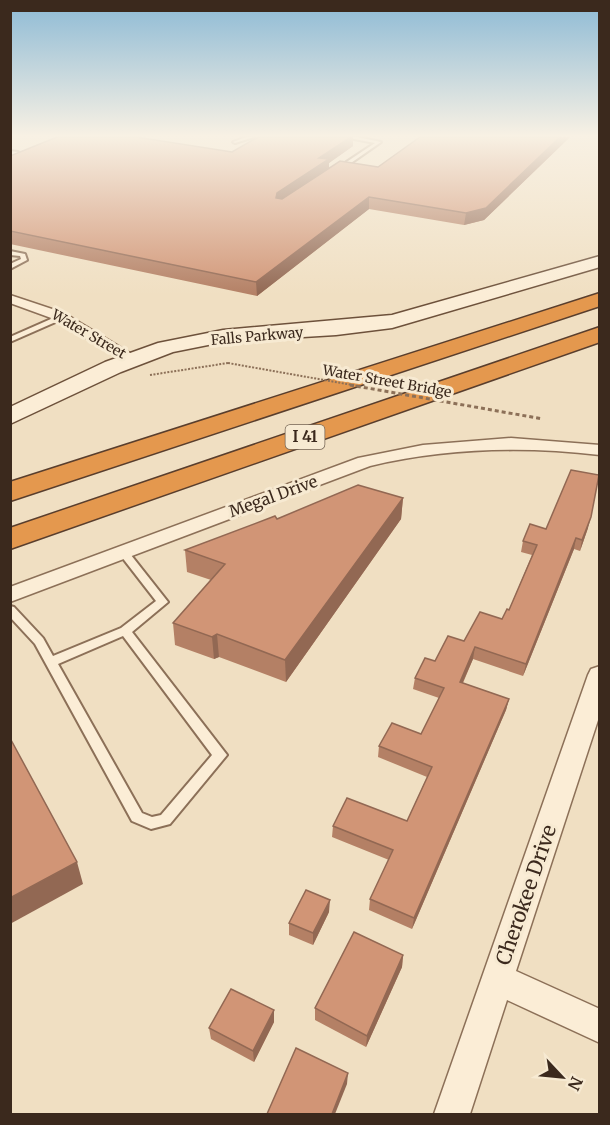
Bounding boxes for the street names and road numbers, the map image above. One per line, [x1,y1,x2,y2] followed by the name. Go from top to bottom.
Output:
[48,305,130,363] street label: Water Street
[210,323,305,349] street label: Falls Parkway
[320,361,453,401] street label: Water Street Bridge
[286,425,324,449] road number: I 41
[226,471,320,521] street label: Megal Drive
[490,821,561,968] street label: Cherokee Drive

